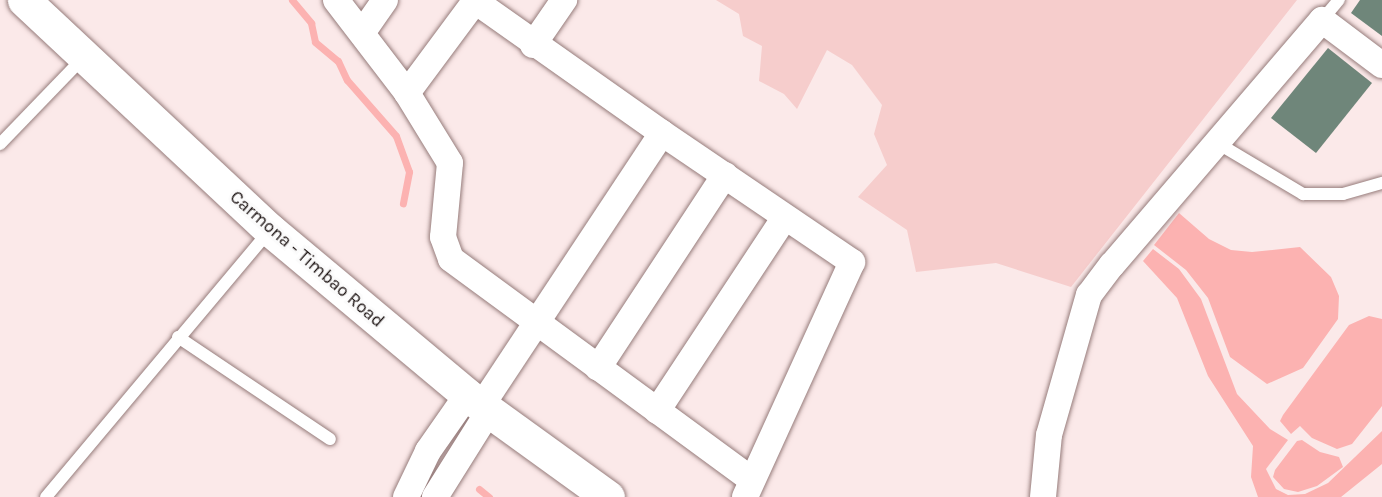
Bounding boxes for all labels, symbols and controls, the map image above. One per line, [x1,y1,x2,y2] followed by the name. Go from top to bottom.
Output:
[226,186,388,332] street label: Carmona - Timbao Road

